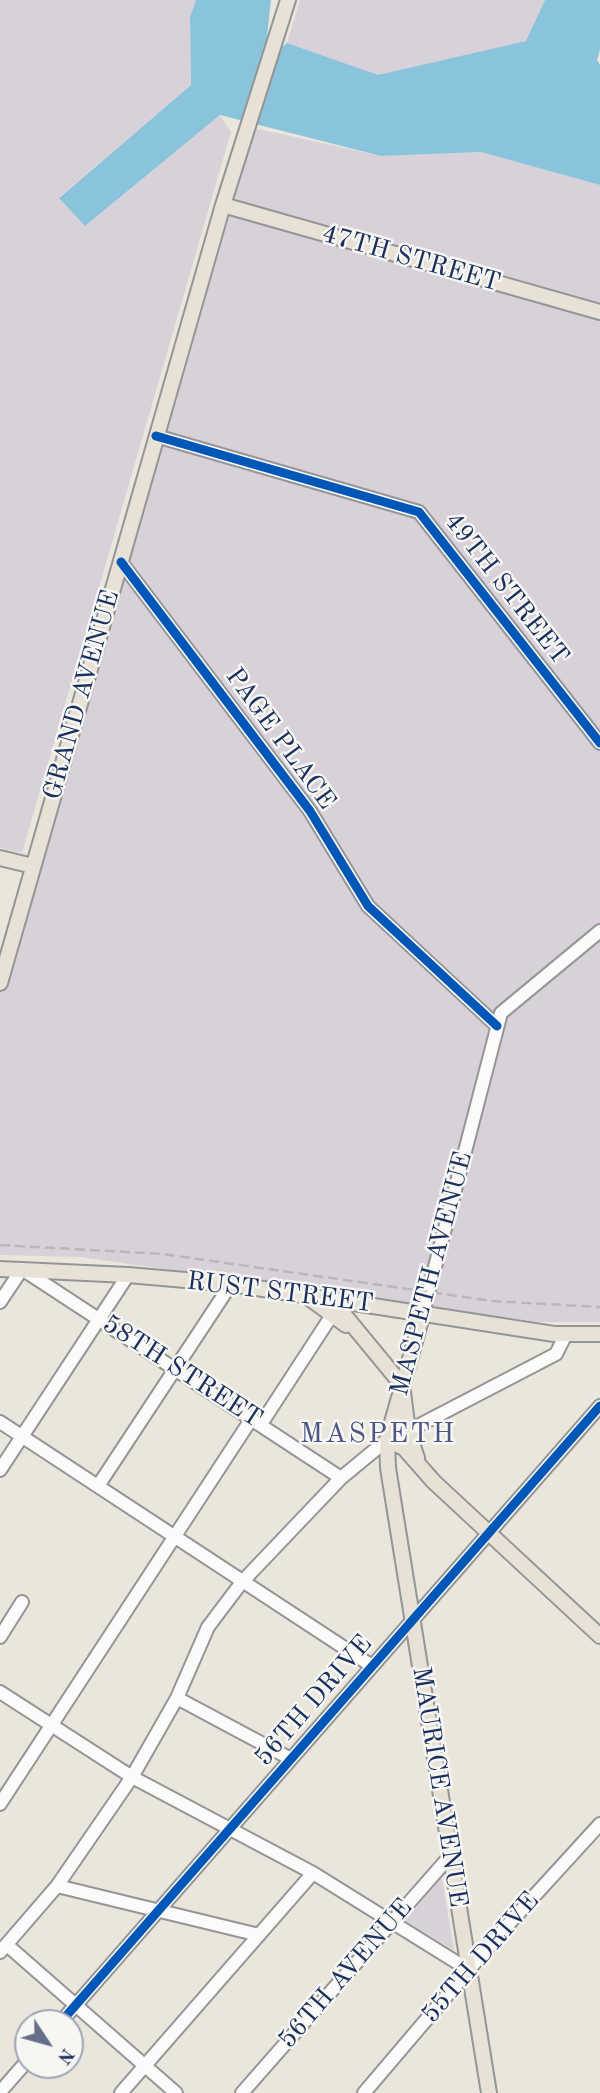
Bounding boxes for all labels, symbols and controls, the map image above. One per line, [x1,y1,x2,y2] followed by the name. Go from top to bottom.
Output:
[318,219,504,299] street label: 47TH STREET
[437,507,575,671] street label: 49TH STREET
[37,587,127,803] street label: GRAND AVENUE
[218,662,342,816] street label: PAGE PLACE
[384,1148,480,1400] street label: MASPETH AVENUE
[185,1266,375,1320] street label: RUST STREET
[96,1309,268,1435] street label: 58TH STREET
[301,1418,455,1452] district label: MASPETH
[249,1629,379,1773] street label: 56TH DRIVE
[405,1664,473,1910] street label: MAURICE AVENUE
[416,1886,546,2030] street label: 55TH DRIVE
[272,1893,420,2055] street label: 56TH AVENUE
[14,2009,84,2079] north arrow
[53,2044,77,2067] text: N

